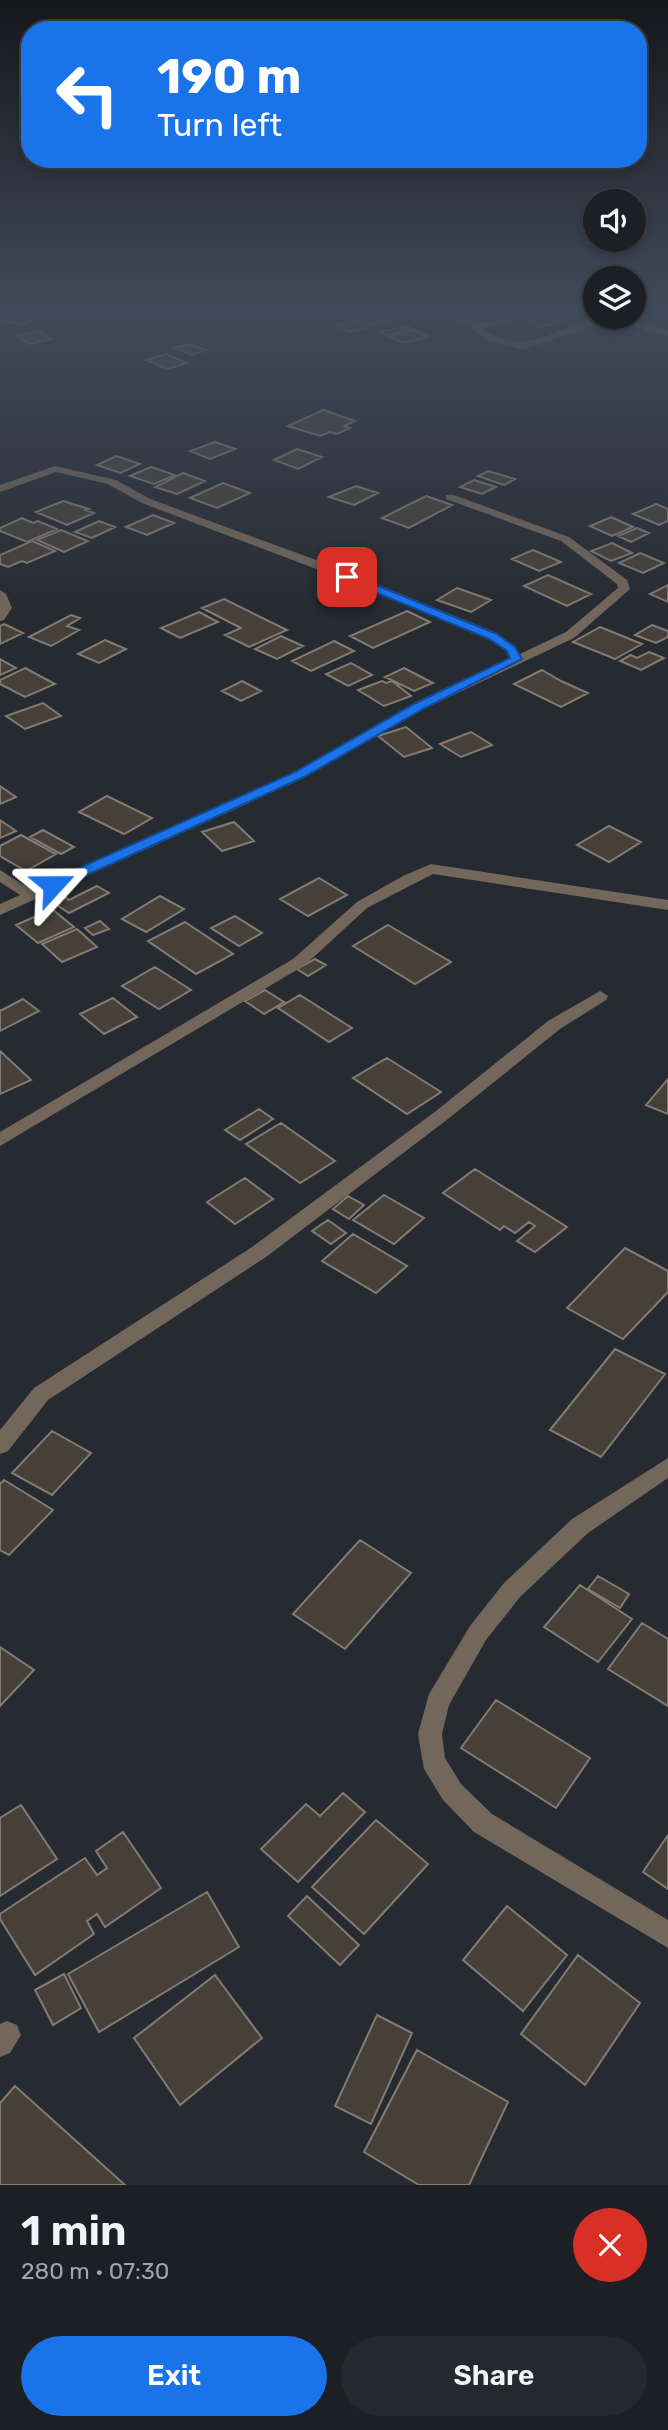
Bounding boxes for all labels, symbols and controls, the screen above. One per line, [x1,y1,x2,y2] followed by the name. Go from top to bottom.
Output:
[157,47,301,105] text: 190 m
[42,49,133,140] icon: left
[157,106,282,144] text: Turn left
[583,189,646,329] map controls
[583,189,646,252] button: sound
[583,266,646,329] button: layers
[317,547,377,607] pin
[328,558,366,596] icon: arrive
[16,848,90,922] position arrow
[21,2206,127,2256] text: 1 min
[573,2208,647,2282] button: close
[21,2257,169,2285] text: 280 m · 07:30
[21,2336,327,2416] button: Exit
[341,2336,647,2416] button: Share

